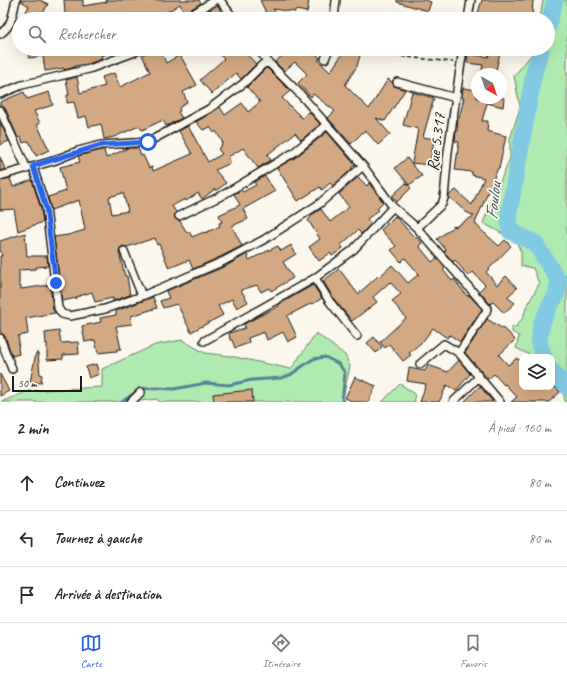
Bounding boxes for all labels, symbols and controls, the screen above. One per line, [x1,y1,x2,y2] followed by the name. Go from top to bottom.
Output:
[12,12,555,56] search box
[26,23,48,45] icon: search
[58,25,116,44] text: Rechercher
[471,68,507,104] north arrow
[422,110,450,172] street label: Rue 5.317
[139,133,157,151] route start
[480,178,506,220] water label: Foulou
[47,274,65,292] route end
[519,354,555,390] map controls
[519,354,555,390] button: layers
[12,374,82,393] scale bar
[18,376,37,390] text: 50 m
[16,418,49,439] text: 2 min
[488,420,551,436] text: À pied · 160 m
[16,472,38,494] icon: ahead
[54,473,104,492] text: Continuez
[529,475,551,491] text: 80 m
[16,528,38,550] icon: left
[54,529,141,548] text: Tournez à gauche
[529,531,551,547] text: 80 m
[16,584,38,606] icon: arrive
[54,585,162,604] text: Arrivée à destination
[80,632,102,670] tab: Carte
[263,632,300,670] tab: Itinéraire
[460,632,487,670] tab: Favoris

